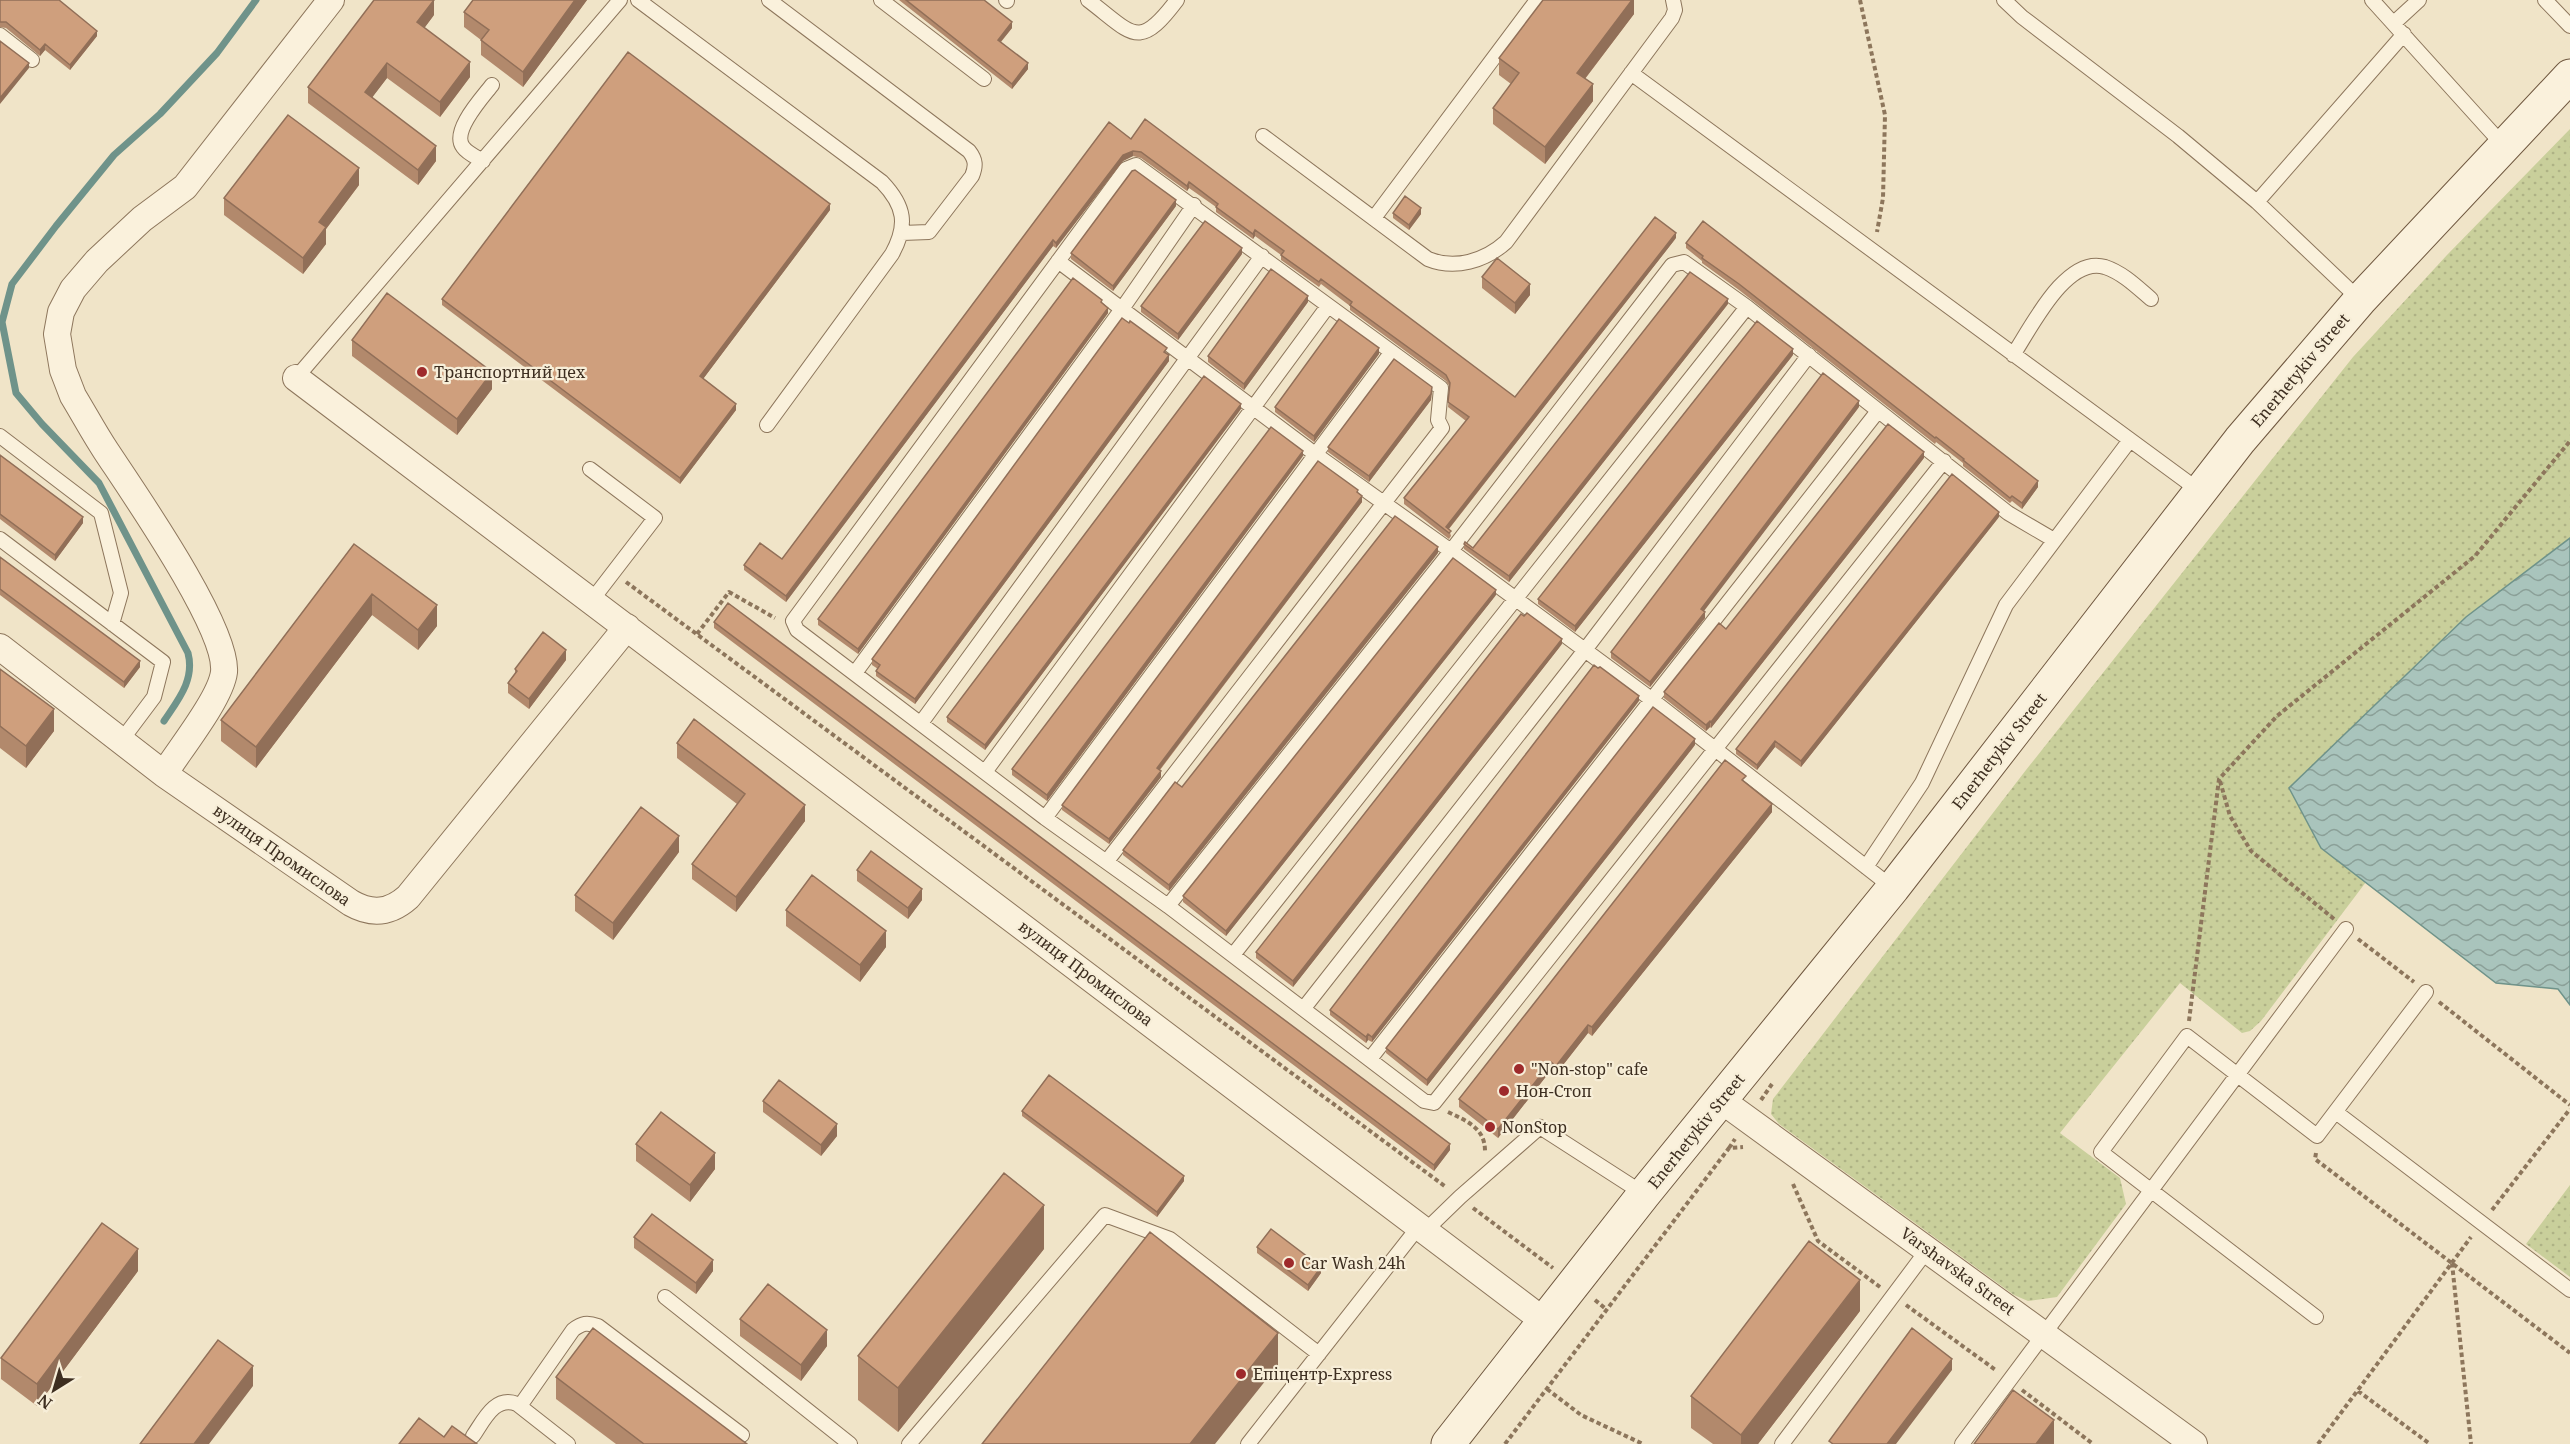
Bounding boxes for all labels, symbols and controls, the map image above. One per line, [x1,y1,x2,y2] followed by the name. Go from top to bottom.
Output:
[2246,308,2354,432] street label: Enerhetykiv Street
[434,361,586,383] place label: Транспортний цех
[415,365,429,379] marker: Транспортний цех
[1947,688,2052,814] street label: Enerhetykiv Street
[209,799,355,911] street label: вулиця Промислова
[1014,915,1158,1031] street label: вулиця Промислова
[1531,1058,1648,1080] place label: "Non-stop" cafe
[1512,1062,1526,1076] marker: "Non-stop" cafe
[1643,1068,1750,1193] street label: Enerhetykiv Street
[1516,1080,1592,1102] place label: Нон-Стоп
[1497,1084,1511,1098] marker: Нон-Стоп
[1502,1116,1567,1138] place label: NonStop
[1483,1120,1497,1134] marker: NonStop
[1896,1222,2020,1320] street label: Varshavska Street
[1301,1252,1406,1274] place label: Car Wash 24h
[1282,1256,1296,1270] marker: Car Wash 24h
[24,1360,84,1420] north arrow
[1253,1363,1392,1385] place label: Епіцентр-Express
[1234,1367,1248,1381] marker: Епіцентр-Express
[33,1389,57,1415] text: N

